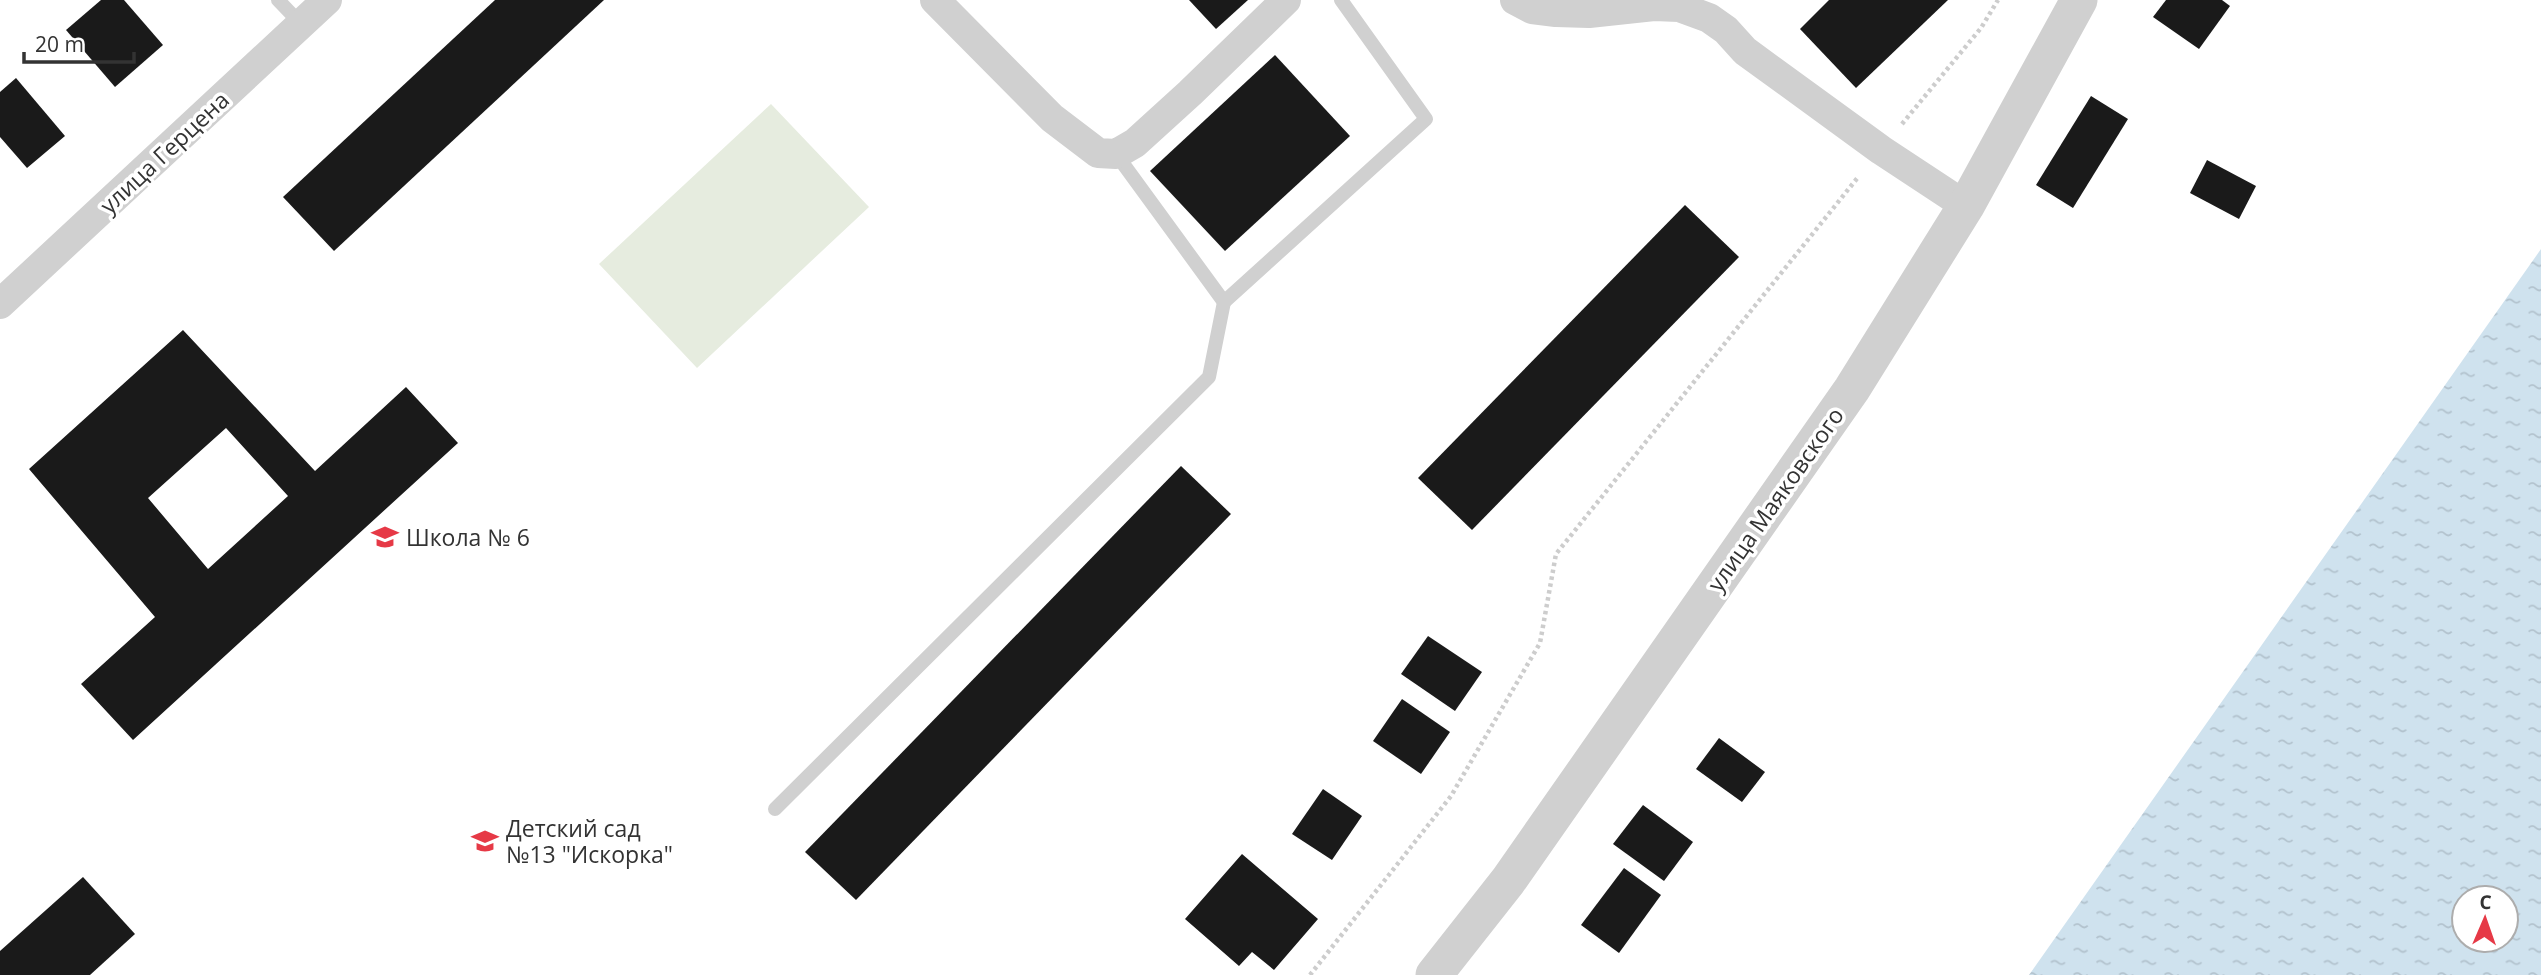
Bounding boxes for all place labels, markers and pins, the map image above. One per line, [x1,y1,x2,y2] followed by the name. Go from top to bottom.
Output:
[406,521,530,553] place label: Школа № 6
[370,522,400,552] school or university icon: Школа № 6
[506,812,673,870] place label: Детский сад №13 "Искорка"
[470,826,500,856] school or university icon: Детский сад №13 "Искорка"

